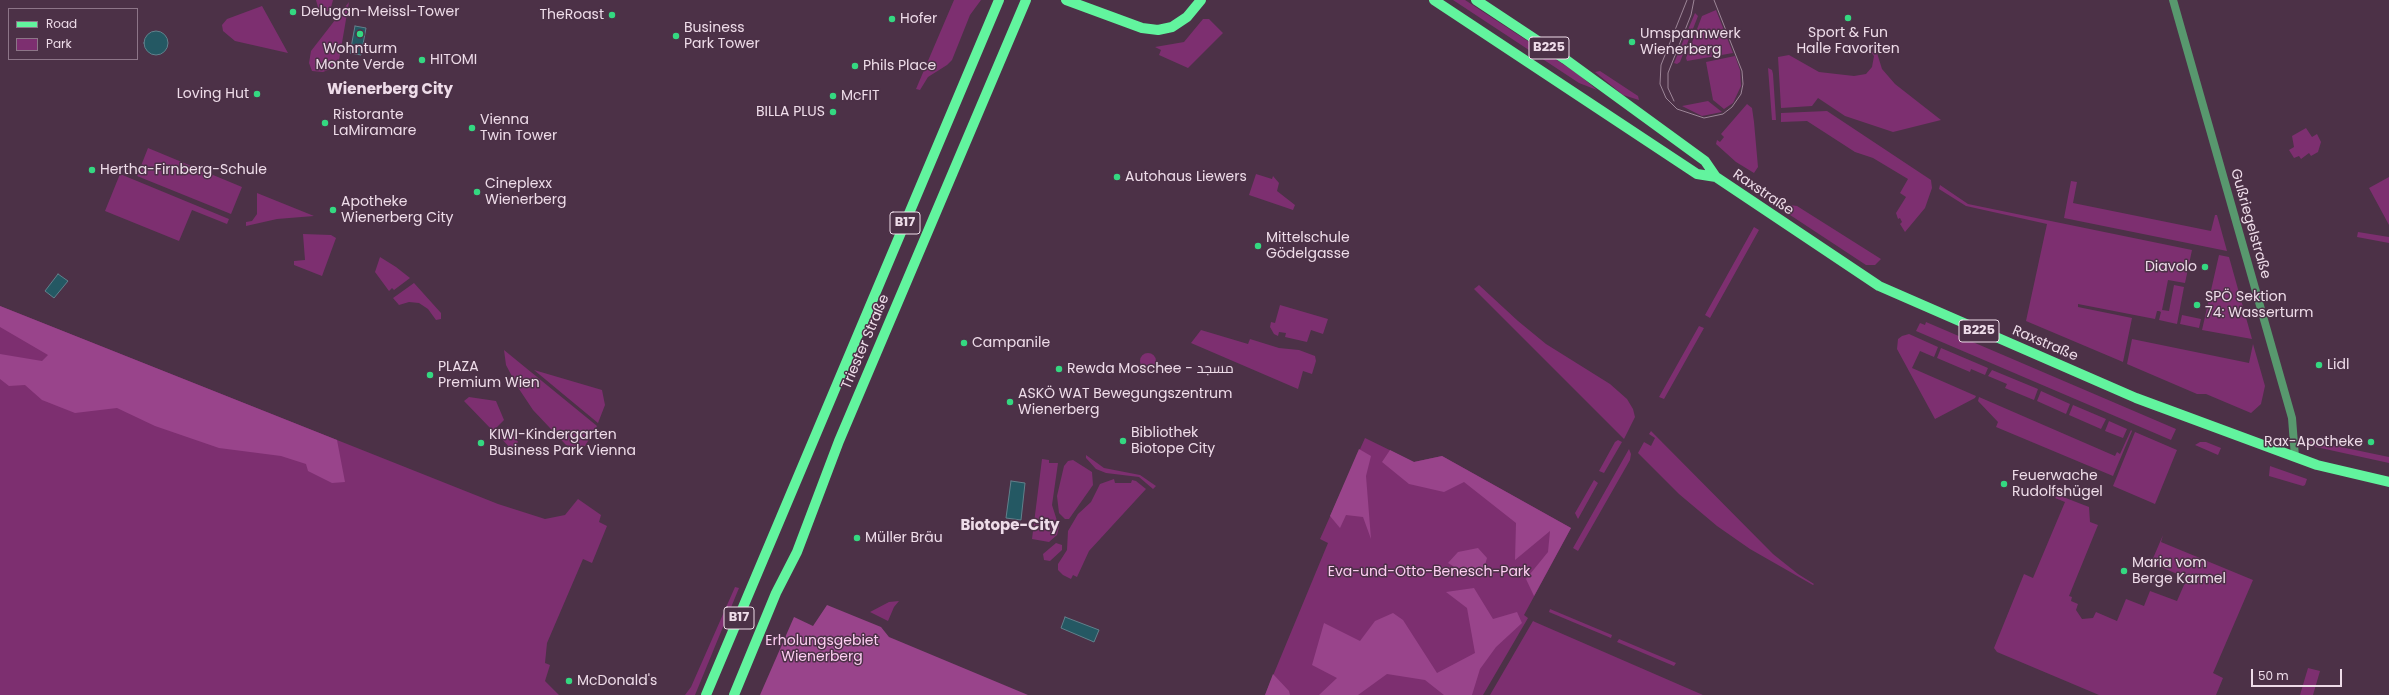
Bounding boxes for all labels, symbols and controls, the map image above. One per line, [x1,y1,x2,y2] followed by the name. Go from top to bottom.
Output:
[301,4,459,20] place label: Delugan-Meissl-Tower
[288,7,298,17] marker: Delugan-Meissl-Tower
[539,7,604,23] place label: TheRoast
[8,8,138,60] legend
[607,10,617,20] marker: TheRoast
[900,11,937,27] place label: Hofer
[1843,13,1853,23] marker: Sport & Fun Halle Favoriten
[887,14,897,24] marker: Hofer
[46,15,77,32] text: Road
[684,20,760,52] place label: Business Park Tower
[1796,25,1900,58] place label: Sport & Fun Halle Favoriten
[1640,26,1741,58] place label: Umspannwerk Wienerberg
[355,29,365,39] marker: Wohnturm Monte Verde
[671,31,681,41] marker: Business Park Tower
[46,35,72,52] text: Park
[1529,37,1569,59] road number: B225
[1627,37,1637,47] marker: Umspannwerk Wienerberg
[316,41,404,74] place label: Wohnturm Monte Verde
[430,52,477,68] place label: HITOMI
[417,55,427,65] marker: HITOMI
[863,58,936,74] place label: Phils Place
[850,61,860,71] marker: Phils Place
[327,81,453,99] district label: Wienerberg City
[177,86,249,102] place label: Loving Hut
[841,88,880,104] place label: McFIT
[252,89,262,99] marker: Loving Hut
[828,91,838,101] marker: McFIT
[756,104,825,120] place label: BILLA PLUS
[333,107,416,140] place label: Ristorante LaMiramare
[828,107,838,117] marker: BILLA PLUS
[480,112,557,144] place label: Vienna Twin Tower
[320,118,330,128] marker: Ristorante LaMiramare
[467,123,477,133] marker: Vienna Twin Tower
[100,162,267,178] place label: Hertha-Firnberg-Schule
[87,165,97,175] marker: Hertha-Firnberg-Schule
[1729,166,1797,220] street label: Raxstraße
[2226,167,2274,281] street label: Gußriegelstraße
[1125,169,1247,185] place label: Autohaus Liewers
[1112,172,1122,182] marker: Autohaus Liewers
[485,176,566,208] place label: Cineplexx Wienerberg
[472,187,482,197] marker: Cineplexx Wienerberg
[341,194,453,226] place label: Apotheke Wienerberg City
[328,205,338,215] marker: Apotheke Wienerberg City
[890,212,920,234] road number: B17
[1266,230,1350,262] place label: Mittelschule Gödelgasse
[1253,241,1263,251] marker: Mittelschule Gödelgasse
[2145,259,2197,275] place label: Diavolo
[2200,262,2210,272] marker: Diavolo
[2205,289,2314,322] place label: SPÖ Sektion 74: Wasserturm
[839,292,893,392] street label: Triester Straße
[2192,300,2202,310] marker: SPÖ Sektion 74: Wasserturm
[1959,320,1999,342] road number: B225
[2010,323,2080,365] street label: Raxstraße
[972,335,1050,351] place label: Campanile
[959,338,969,348] marker: Campanile
[2327,357,2349,373] place label: Lidl
[438,359,540,392] place label: PLAZA Premium Wien
[2314,360,2324,370] marker: Lidl
[1067,361,1234,377] place label: Rewda Moschee - مسجد
[1054,364,1064,374] marker: Rewda Moschee - مسجد
[425,370,435,380] marker: PLAZA Premium Wien
[1018,386,1232,418] place label: ASKÖ WAT Bewegungszentrum Wienerberg
[1005,397,1015,407] marker: ASKÖ WAT Bewegungszentrum Wienerberg
[1131,425,1215,458] place label: Bibliothek Biotope City
[489,427,636,460] place label: KIWI-Kindergarten Business Park Vienna
[2264,434,2363,450] place label: Rax-Apotheke
[1118,436,1128,446] marker: Bibliothek Biotope City
[2366,437,2376,447] marker: Rax-Apotheke
[476,438,486,448] marker: KIWI-Kindergarten Business Park Vienna
[2012,468,2103,500] place label: Feuerwache Rudolfshügel
[1999,479,2009,489] marker: Feuerwache Rudolfshügel
[960,517,1060,535] district label: Biotope-City
[865,530,943,546] place label: Müller Bräu
[852,533,862,543] marker: Müller Bräu
[2132,555,2226,588] place label: Maria vom Berge Karmel
[1328,564,1530,580] park label: Eva-und-Otto-Benesch-Park
[2119,566,2129,576] marker: Maria vom Berge Karmel
[724,607,754,629] road number: B17
[765,633,879,666] park label: Erholungsgebiet Wienerberg
[2253,661,2344,687] scale bar
[2258,667,2289,684] text: 50 m
[577,673,657,689] place label: McDonald's
[564,676,574,686] marker: McDonald's

